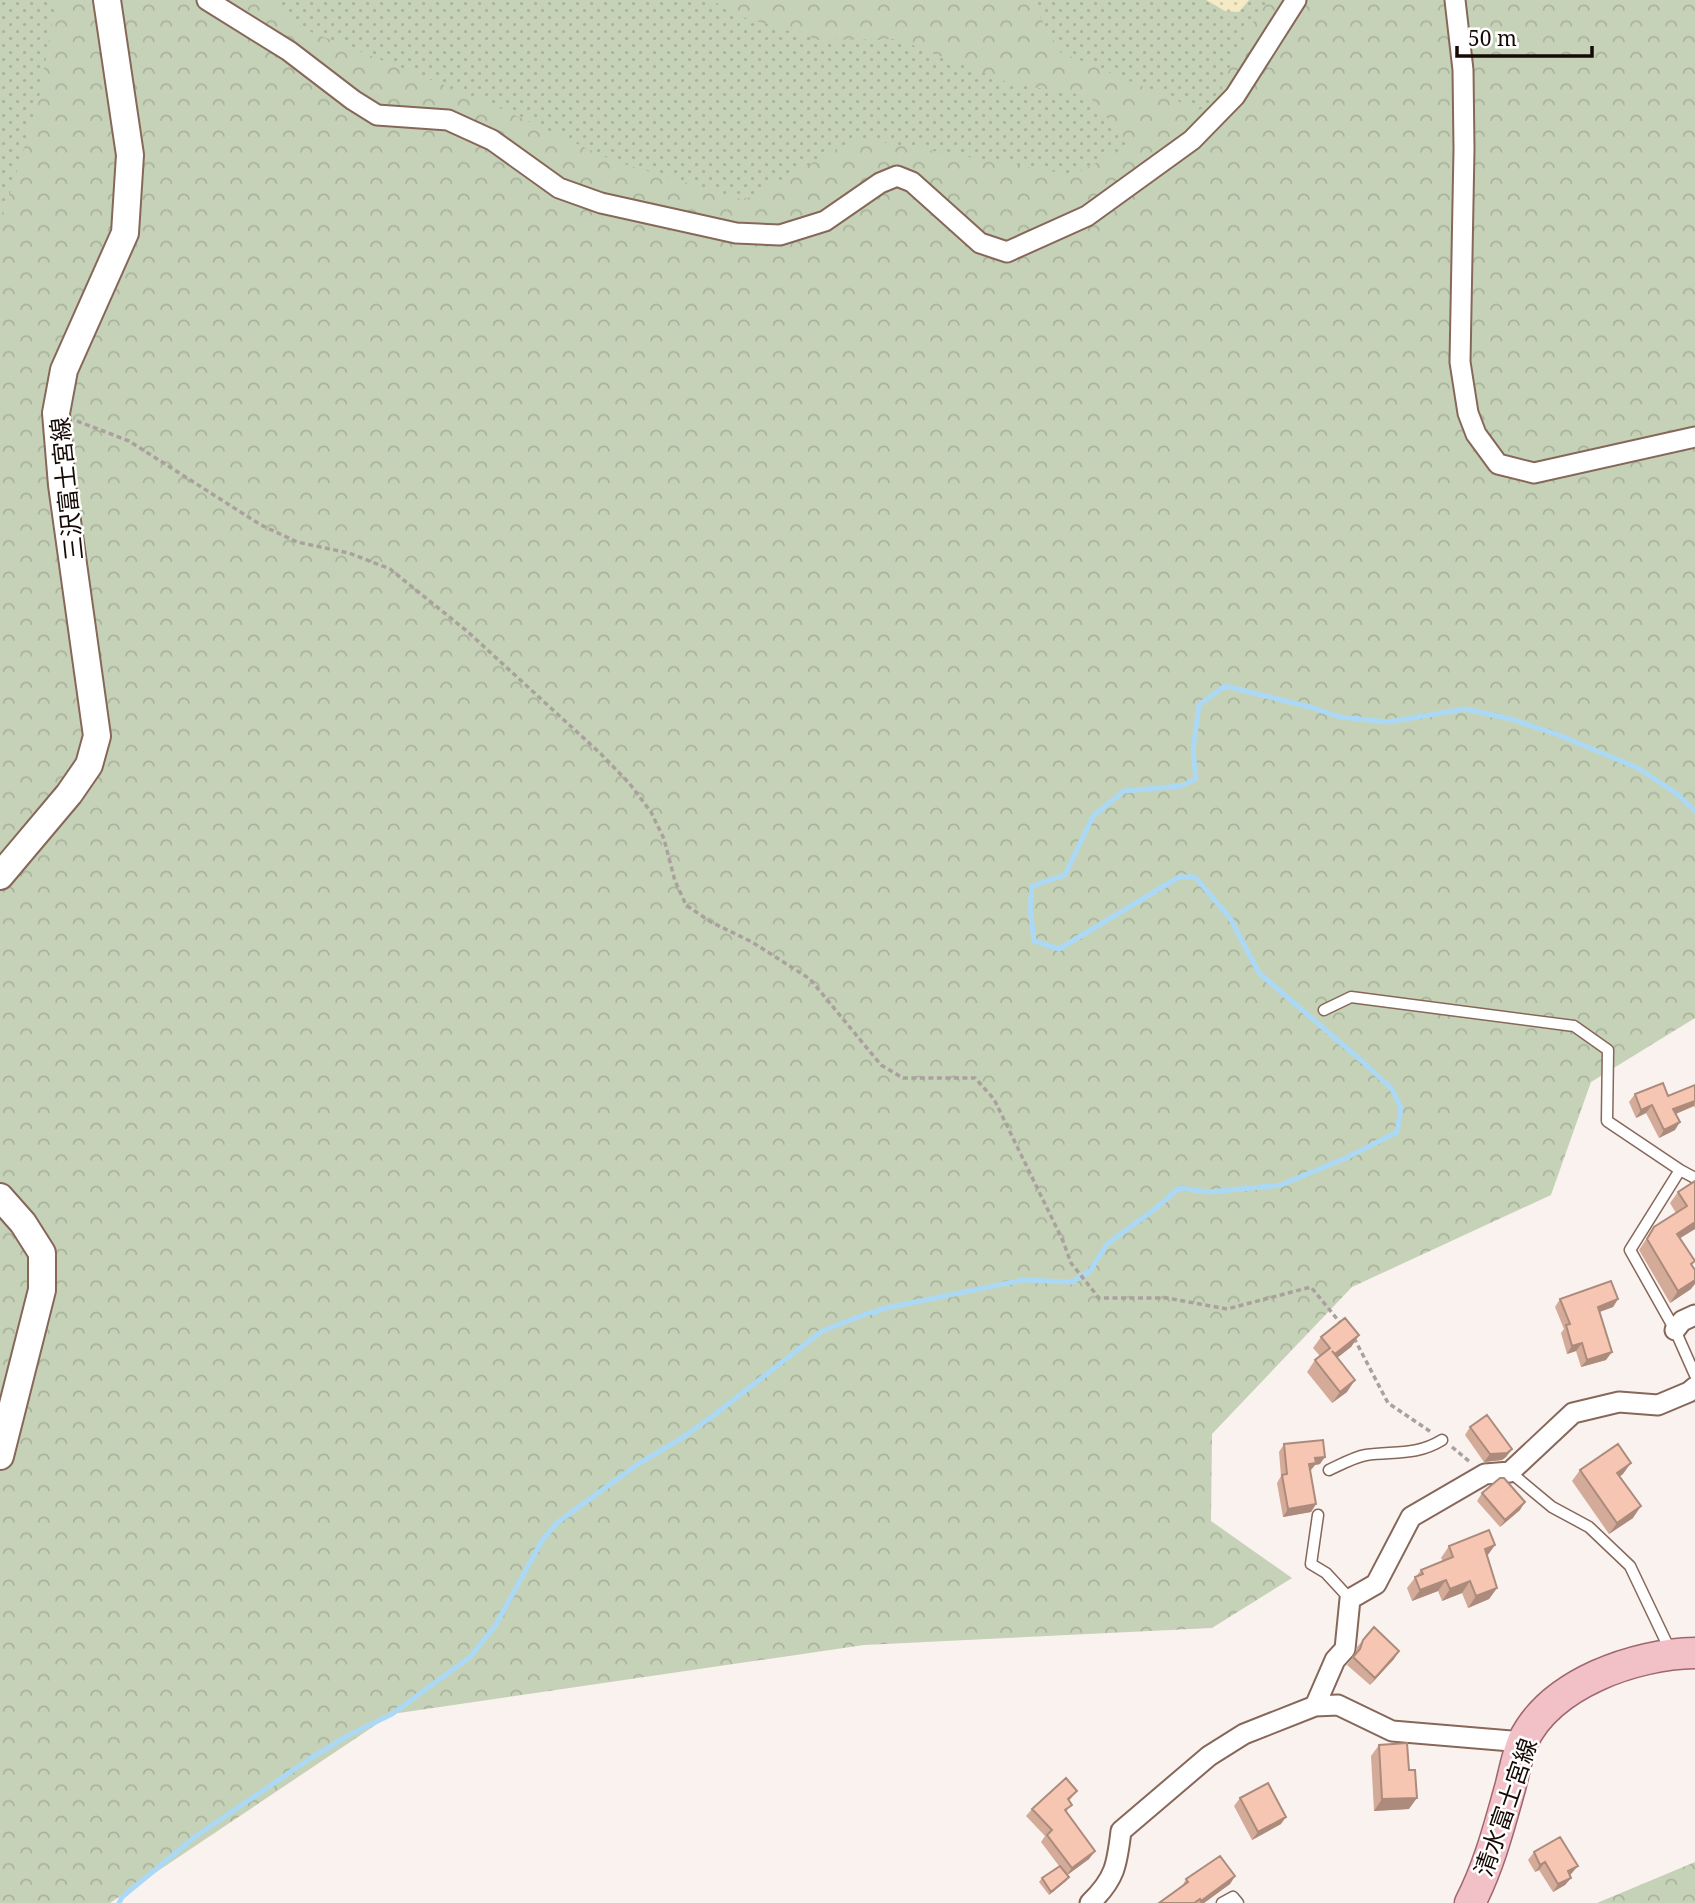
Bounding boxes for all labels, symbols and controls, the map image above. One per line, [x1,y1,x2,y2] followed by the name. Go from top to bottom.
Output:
[1457,14,1592,58] scale bar
[1468,24,1517,52] text: 50 m
[42,416,90,562] street label: 三沢富士宮線
[1466,1734,1544,1880] street label: 清水富士宮線

